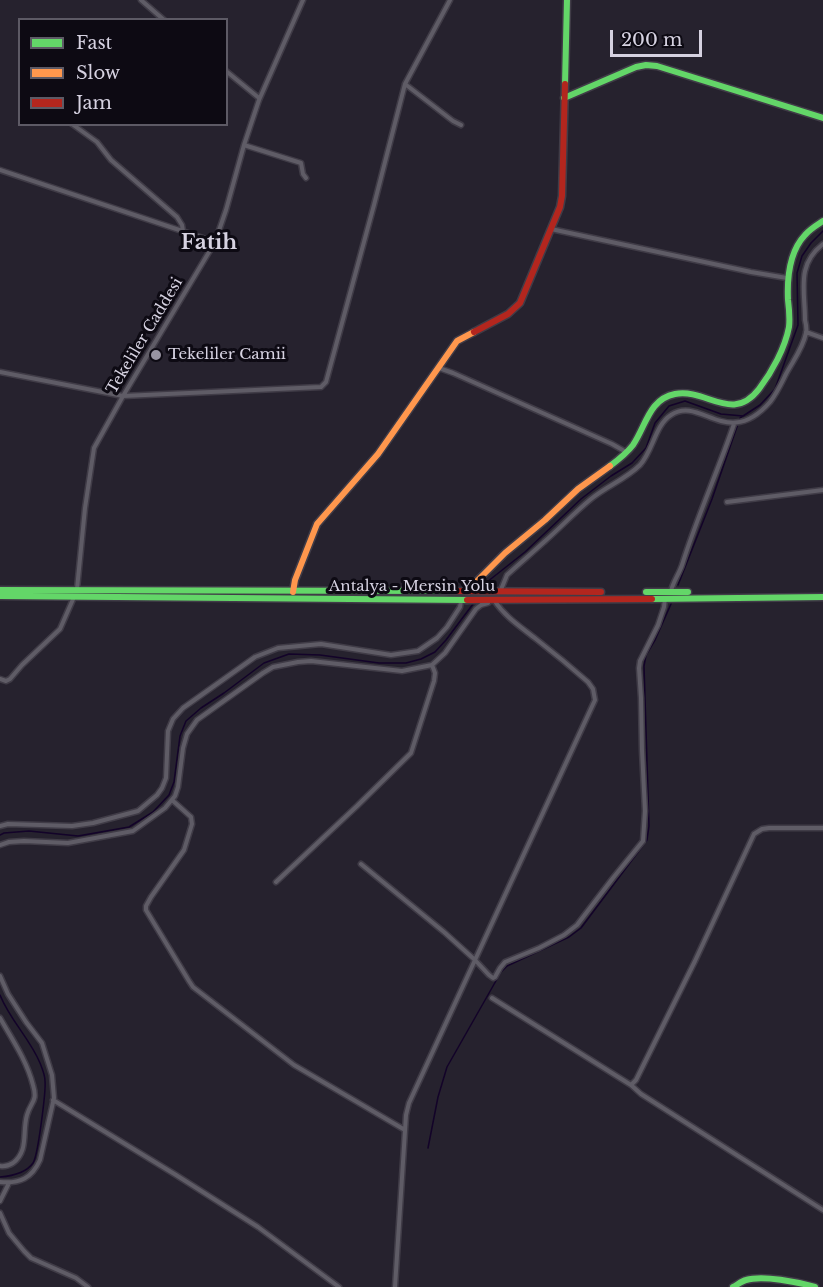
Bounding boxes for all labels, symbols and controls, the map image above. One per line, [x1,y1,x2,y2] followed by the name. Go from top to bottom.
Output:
[18,18,228,126] legend
[613,18,704,56] scale bar
[621,29,682,51] text: 200 m
[76,32,112,54] text: Fast
[76,62,120,84] text: Slow
[76,92,112,114] text: Jam
[181,230,237,256] district label: Fatih
[103,275,187,397] street label: Tekeliler Caddesi
[168,346,286,364] place label: Tekeliler Camii
[149,348,163,362] marker: Tekeliler Camii
[329,578,495,596] street label: Antalya - Mersin Yolu

